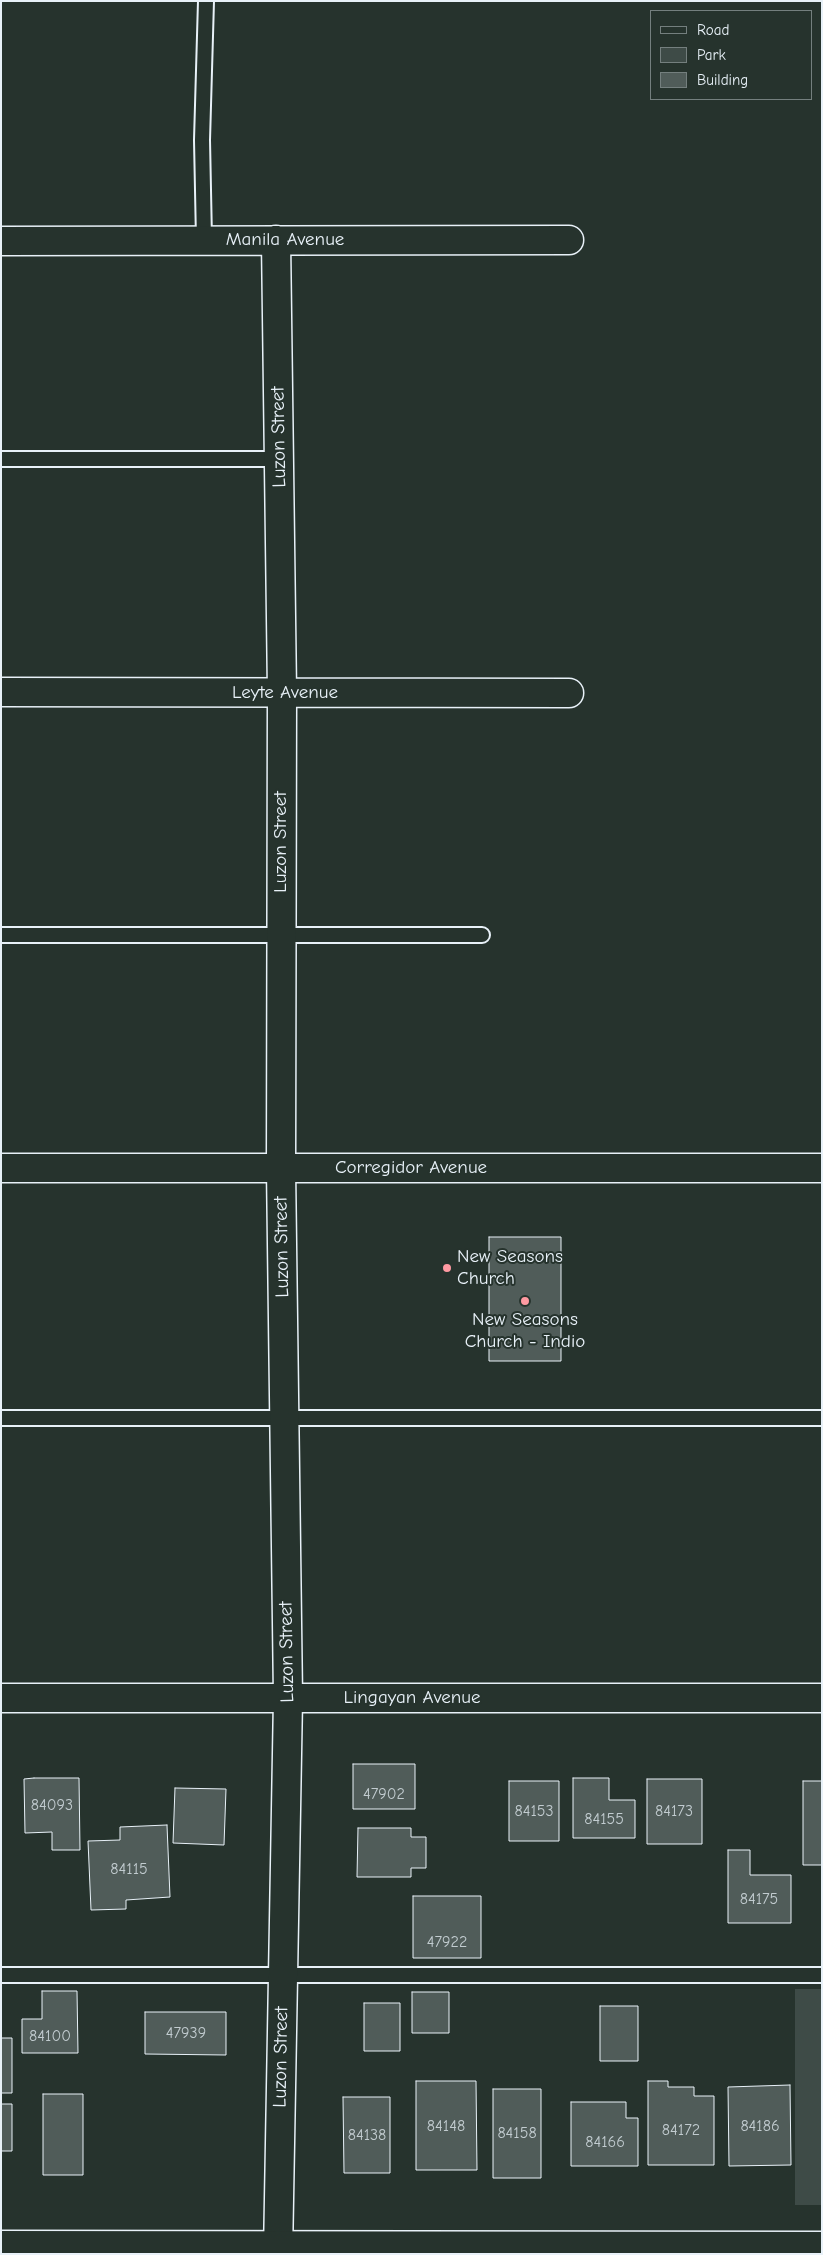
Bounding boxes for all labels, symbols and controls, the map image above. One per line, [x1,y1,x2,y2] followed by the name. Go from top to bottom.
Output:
[650,10,813,100] legend
[697,21,729,39] text: Road
[697,46,726,64] text: Park
[697,71,748,89] text: Building
[226,229,344,251] street label: Manila Avenue
[267,386,291,488] street label: Luzon Street
[232,682,338,704] street label: Leyte Avenue
[270,791,292,893] street label: Luzon Street
[335,1157,487,1179] street label: Corregidor Avenue
[270,1196,294,1298] street label: Luzon Street
[457,1246,563,1290] place label: New Seasons Church
[441,1262,453,1274] marker: New Seasons Church
[519,1295,531,1307] marker: New Seasons Church - Indio
[465,1309,585,1353] place label: New Seasons Church - Indio
[275,1601,299,1703] street label: Luzon Street
[344,1687,480,1709] street label: Lingayan Avenue
[363,1784,405,1804] house number: 47902
[31,1795,73,1815] house number: 84093
[514,1801,554,1821] house number: 84153
[655,1801,693,1821] house number: 84173
[584,1809,624,1829] house number: 84155
[110,1859,148,1879] house number: 84115
[740,1889,778,1909] house number: 84175
[427,1932,467,1952] house number: 47922
[269,2006,293,2108] street label: Luzon Street
[166,2023,206,2043] house number: 47939
[29,2026,71,2046] house number: 84100
[427,2116,465,2136] house number: 84148
[740,2116,780,2136] house number: 84186
[662,2120,700,2140] house number: 84172
[497,2123,537,2143] house number: 84158
[348,2125,386,2145] house number: 84138
[585,2132,625,2152] house number: 84166

